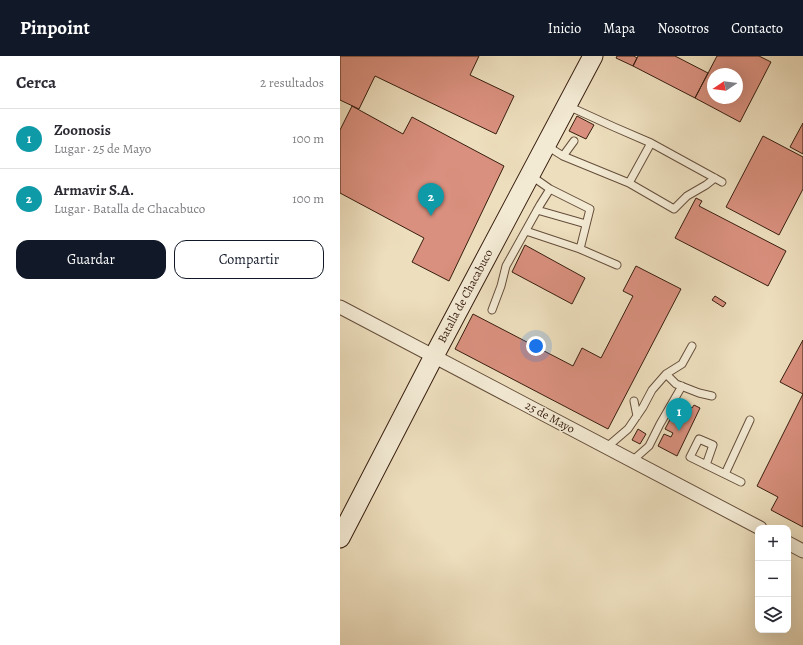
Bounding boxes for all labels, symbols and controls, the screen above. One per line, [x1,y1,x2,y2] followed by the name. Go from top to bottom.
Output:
[20,15,90,41] text: Pinpoint
[548,19,581,38] text: Inicio
[603,19,635,38] text: Mapa
[657,19,709,38] text: Nosotros
[731,19,783,38] text: Contacto
[707,68,743,104] north arrow
[16,71,56,94] text: Cerca
[260,74,324,91] text: 2 resultados
[54,120,111,140] text: Zoonosis
[27,130,31,147] text: 1
[292,130,324,147] text: 100 m
[54,140,151,157] text: Lugar · 25 de Mayo
[54,180,134,200] text: Armavir S.A.
[418,183,444,216] pin: 2
[26,190,32,207] text: 2
[292,190,324,207] text: 100 m
[54,200,205,217] text: Lugar · Batalla de Chacabuco
[16,240,166,279] button: Guardar
[174,240,324,279] button: Compartir
[434,246,496,346] street label: Batalla de Chacabuco
[526,336,546,356] your location
[522,397,578,437] street label: 25 de Mayo
[666,398,692,431] pin: 1
[755,525,791,633] map controls
[755,525,791,561] button: +
[755,561,791,597] button: −
[755,597,791,633] button: layers

